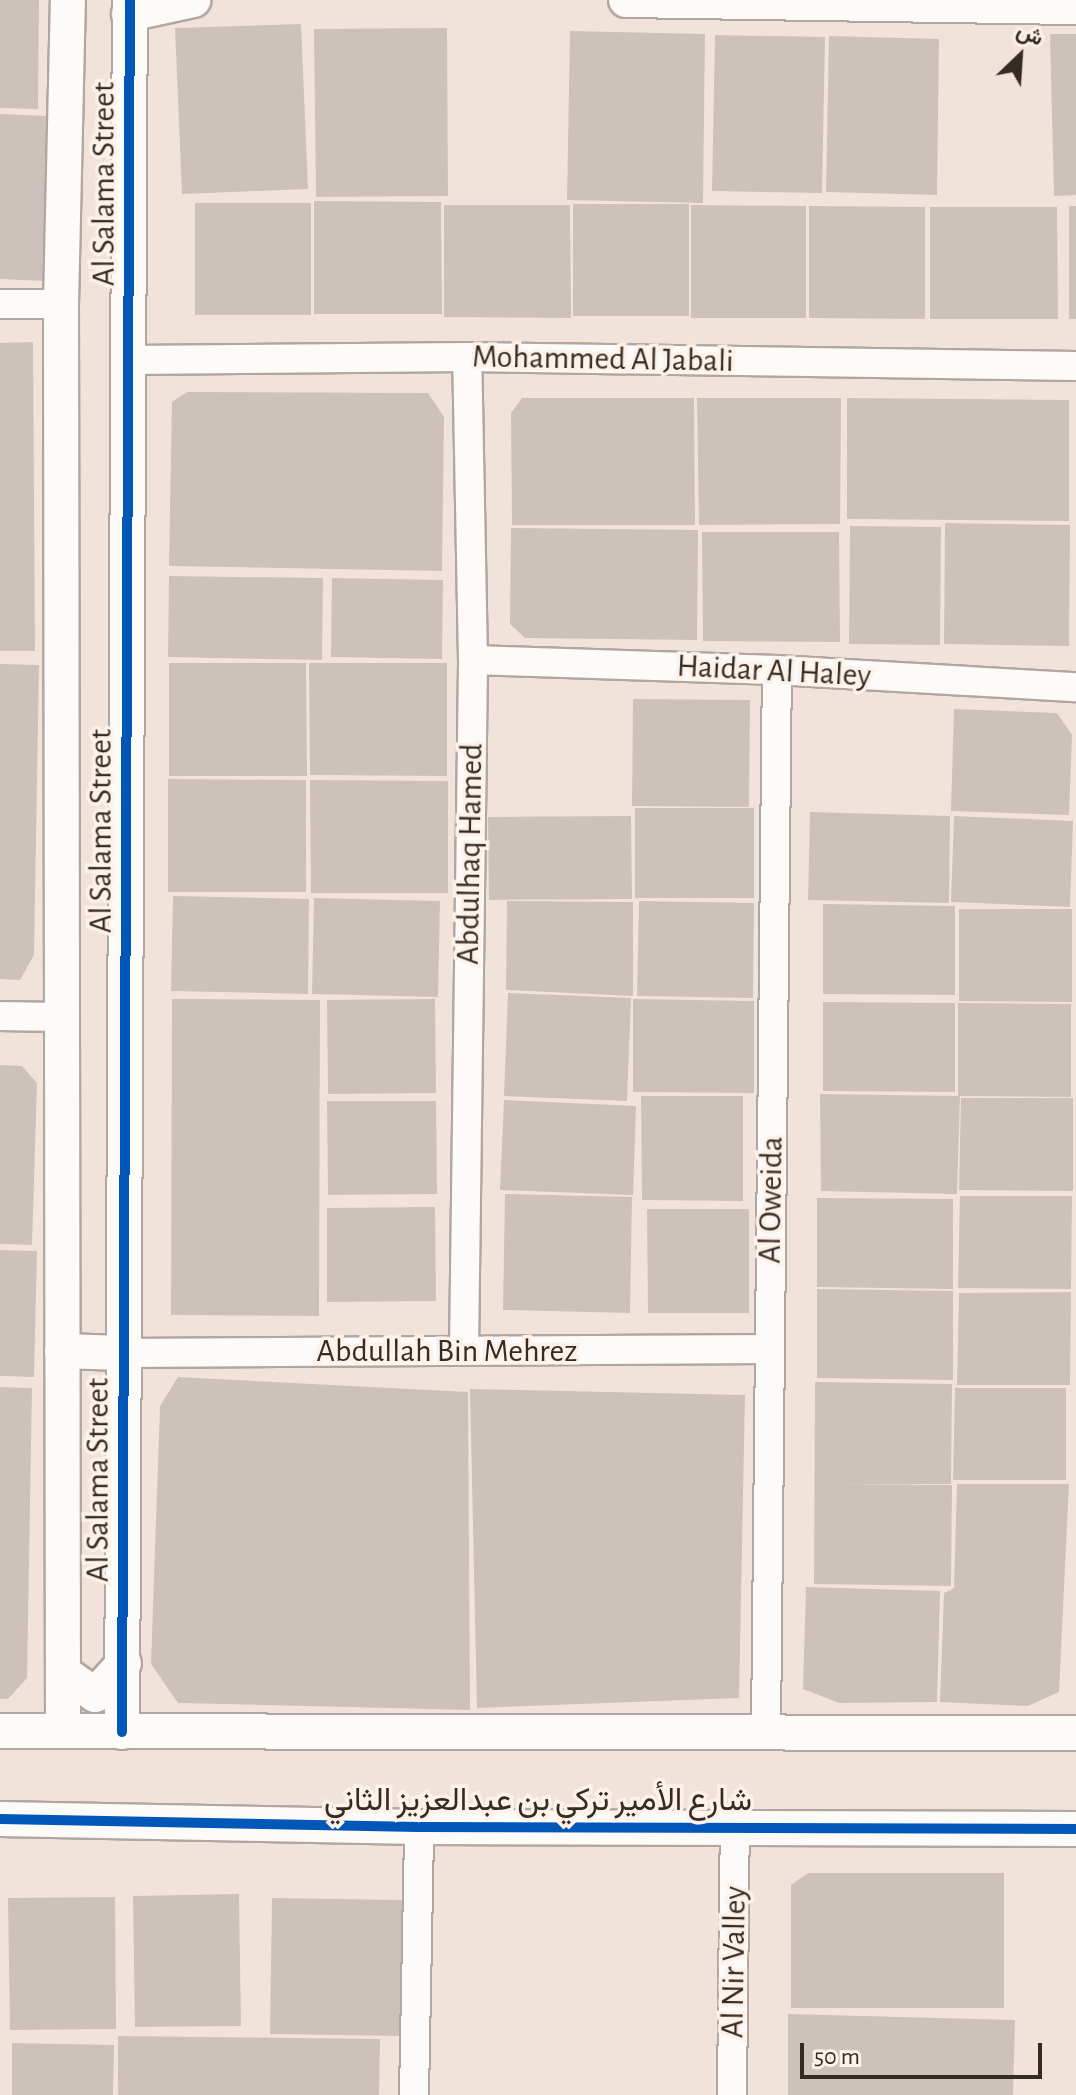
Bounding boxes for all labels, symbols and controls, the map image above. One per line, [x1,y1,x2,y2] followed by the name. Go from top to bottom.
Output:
[980,16,1060,96] north arrow
[1014,19,1047,50] text: ش
[85,82,123,286] street label: Al Salama Street
[472,338,734,380] street label: Mohammed Al Jabali
[676,647,872,695] street label: Haidar Al Haley
[82,729,120,933] street label: Al Salama Street
[449,743,491,965] street label: Abdulhaq Hamed
[751,1136,791,1264] street label: Al Oweida
[317,1332,577,1370] street label: Abdullah Bin Mehrez
[79,1378,117,1582] street label: Al Salama Street
[324,1781,752,1819] street label: شارع الأمير تركي بن عبدالعزيز الثاني
[713,1886,755,2038] street label: Al Nir Valley
[804,2027,1046,2077] scale bar
[814,2045,860,2069] text: 50 m

